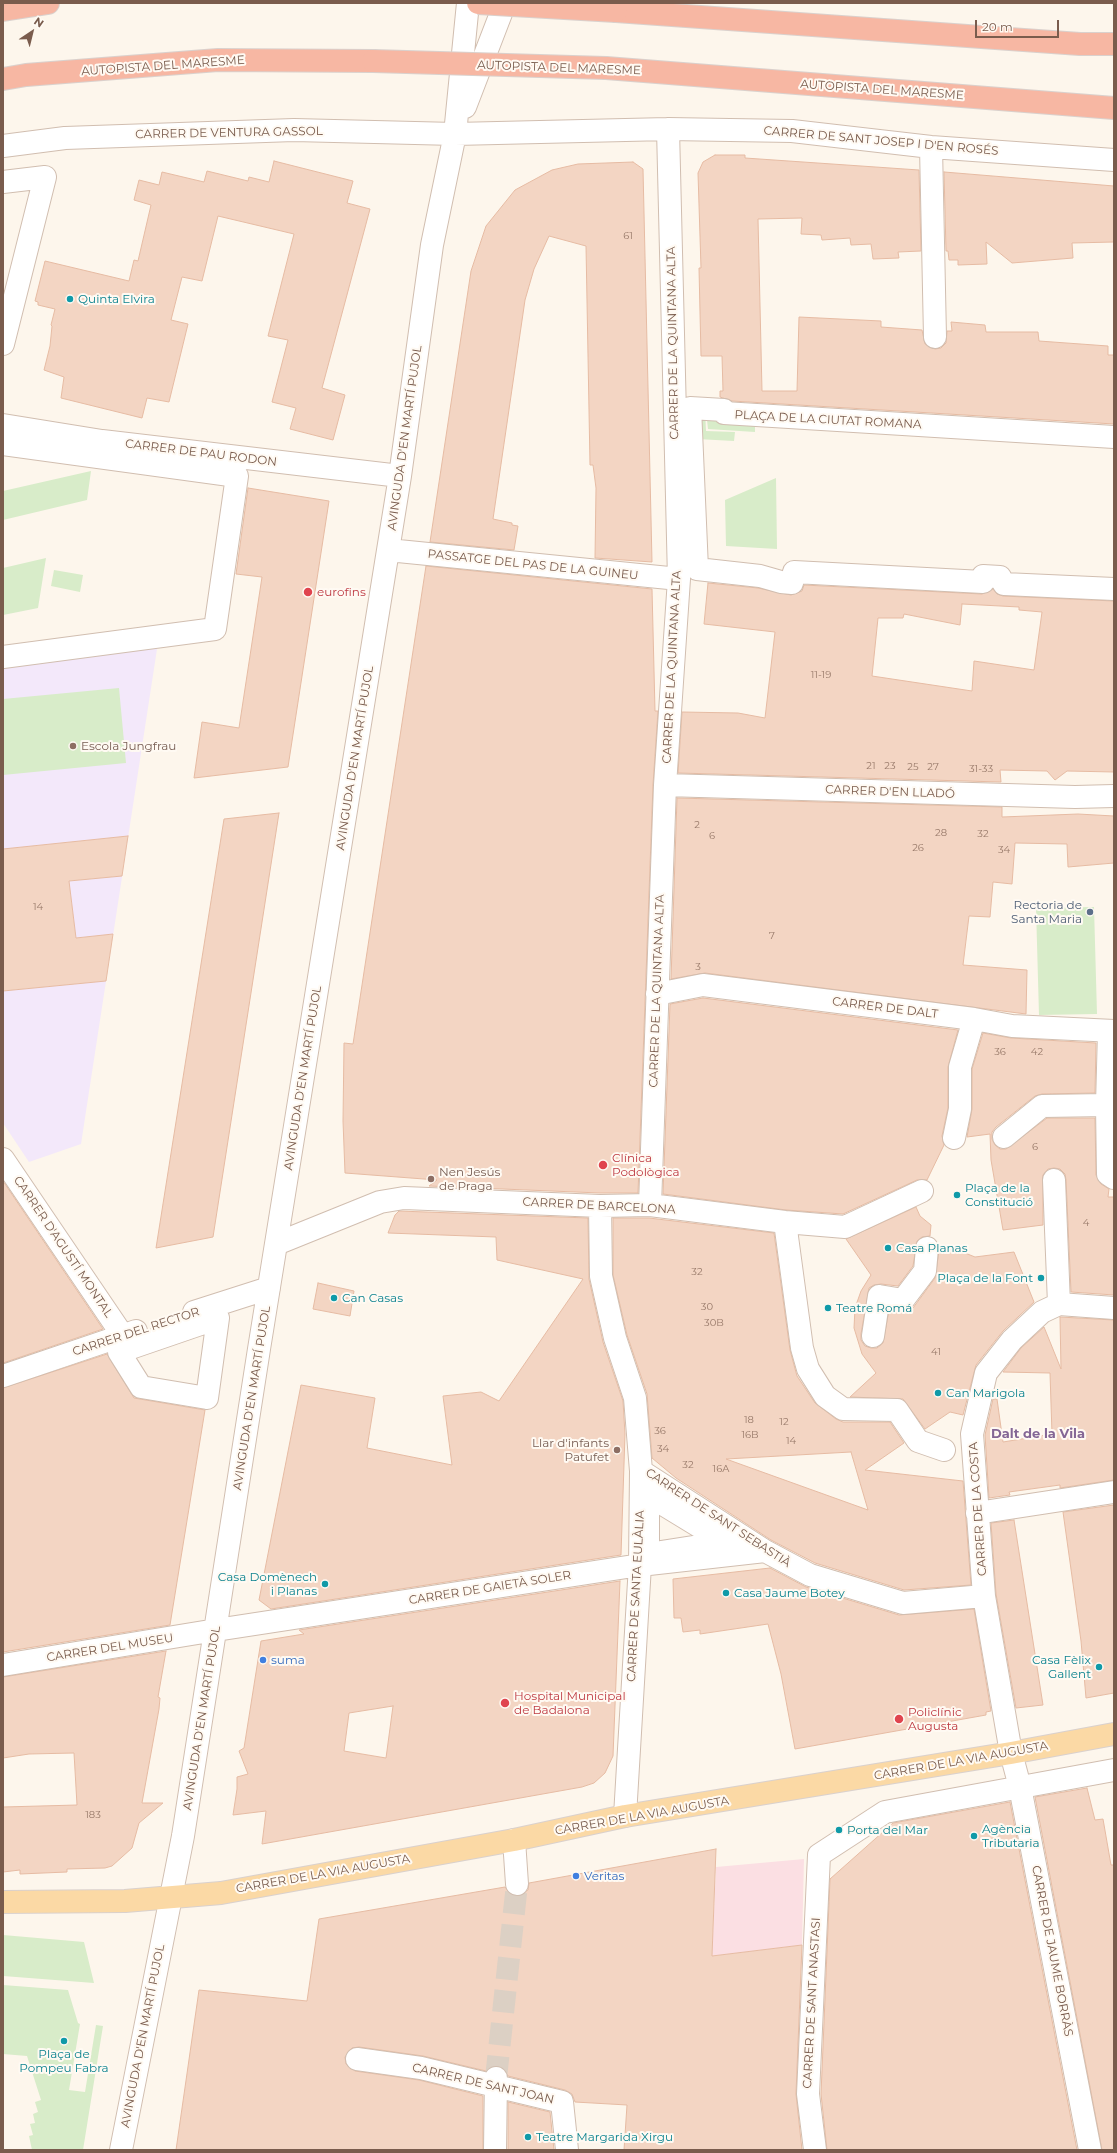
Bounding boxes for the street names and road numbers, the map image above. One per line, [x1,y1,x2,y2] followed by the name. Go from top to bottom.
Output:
[81,53,245,79] street label: AUTOPISTA DEL MARESME
[477,58,641,78] street label: AUTOPISTA DEL MARESME
[800,77,964,103] street label: AUTOPISTA DEL MARESME
[135,124,323,142] street label: CARRER DE VENTURA GASSOL
[763,124,999,158] street label: CARRER DE SANT JOSEP I D'EN ROSÉS
[664,246,682,440] street label: CARRER DE LA QUINTANA ALTA
[385,345,425,531] street label: AVINGUDA D'EN MARTÍ PUJOL
[734,408,922,432] street label: PLAÇA DE LA CIUTAT ROMANA
[124,437,278,469] street label: CARRER DE PAU RODON
[427,547,639,583] street label: PASSATGE DEL PAS DE LA GUINEU
[660,570,684,764] street label: CARRER DE LA QUINTANA ALTA
[333,665,377,851] street label: AVINGUDA D'EN MARTÍ PUJOL
[825,783,955,801] street label: CARRER D'EN LLADÓ
[646,894,668,1088] street label: CARRER DE LA QUINTANA ALTA
[281,985,325,1171] street label: AVINGUDA D'EN MARTÍ PUJOL
[831,994,939,1022] street label: CARRER DE DALT
[10,1174,116,1320] street label: CARRER D'AGUSTÍ MONTAL
[522,1195,676,1217] street label: CARRER DE BARCELONA
[71,1305,201,1359] street label: CARRER DEL RECTOR
[230,1305,274,1491] street label: AVINGUDA D'EN MARTÍ PUJOL
[966,1441,990,1577] street label: CARRER DE LA COSTA
[643,1466,793,1570] street label: CARRER DE SANT SEBASTIÀ
[624,1510,648,1682] street label: CARRER DE SANTA EULÀLIA
[408,1568,572,1608] street label: CARRER DE GAIETÀ SOLER
[180,1625,224,1811] street label: AVINGUDA D'EN MARTÍ PUJOL
[46,1631,174,1665] street label: CARRER DEL MUSEU
[873,1739,1049,1783] street label: CARRER DE LA VIA AUGUSTA
[554,1794,730,1838] street label: CARRER DE LA VIA AUGUSTA
[235,1852,411,1896] street label: CARRER DE LA VIA AUGUSTA
[1028,1864,1076,2038] street label: CARRER DE JAUME BORRÀS
[800,1917,824,2089] street label: CARRER DE SANT ANASTASI
[118,1943,168,2129] street label: AVINGUDA D'EN MARTÍ PUJOL
[411,2061,555,2107] street label: CARRER DE SANT JOAN

